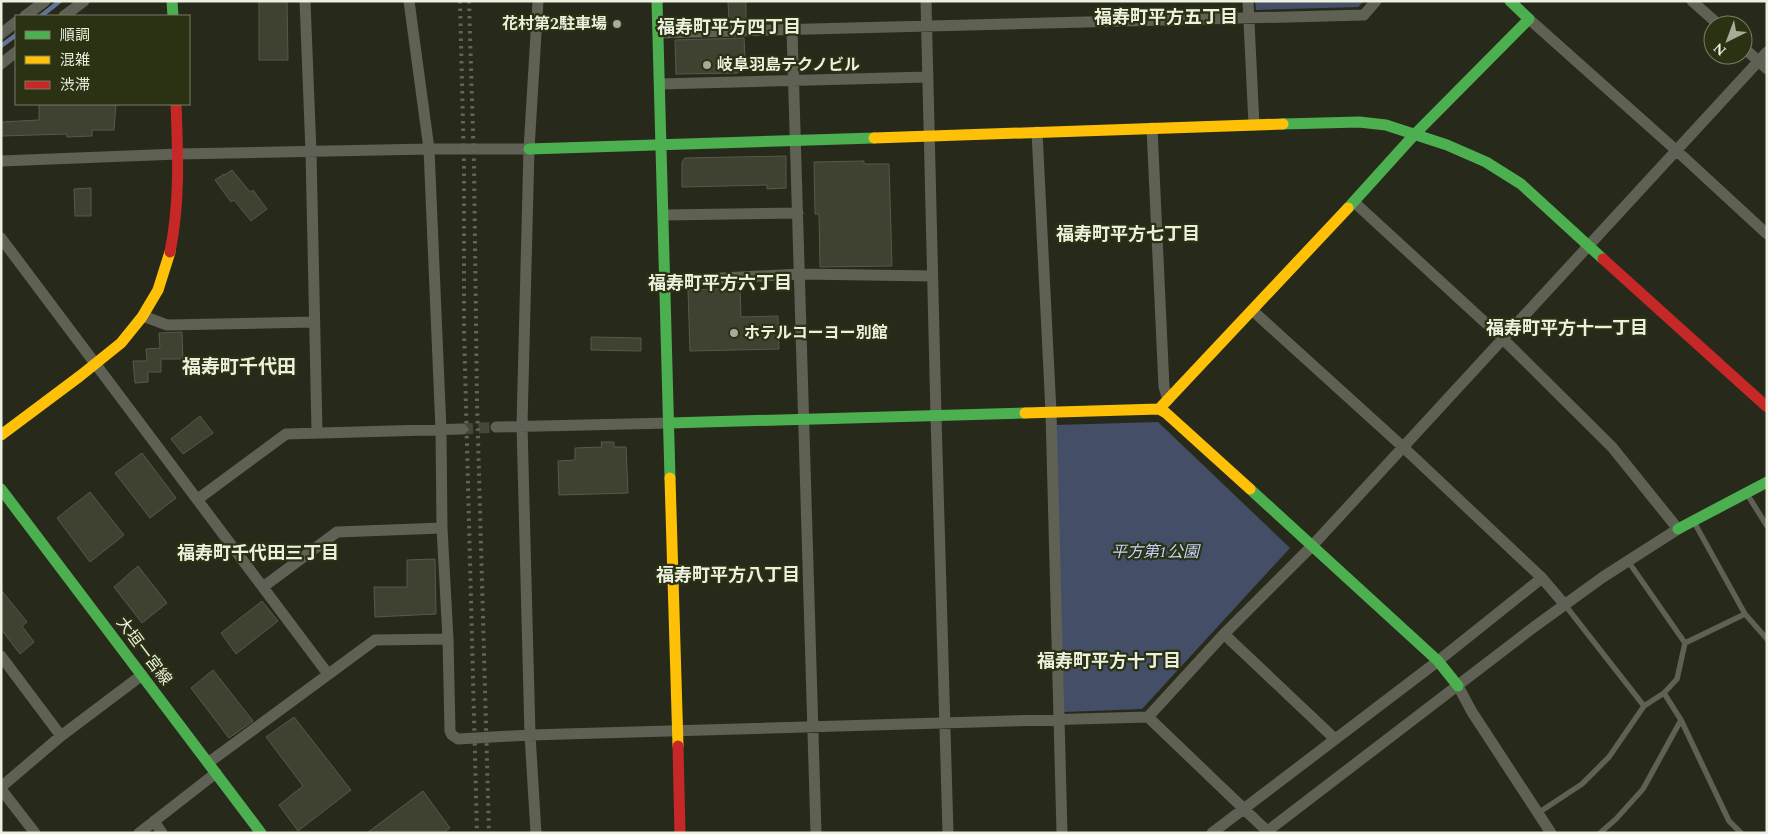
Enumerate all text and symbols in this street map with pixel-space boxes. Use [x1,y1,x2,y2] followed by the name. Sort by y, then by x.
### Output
[1094,4,1238,31] district label: 福寿町平方五丁目
[502,12,607,36] place label: 花村第2駐車場
[657,14,801,41] district label: 福寿町平方四丁目
[15,15,190,105] legend
[1703,15,1753,65] north arrow
[611,18,623,30] marker: 花村第2駐車場
[60,24,90,47] text: 順調
[1708,38,1731,61] text: N
[60,49,90,72] text: 混雑
[717,53,860,77] place label: 岐阜羽島テクノビル
[701,59,713,71] marker: 岐阜羽島テクノビル
[60,74,90,97] text: 渋滞
[1056,221,1200,248] district label: 福寿町平方七丁目
[648,270,792,297] district label: 福寿町平方六丁目
[1486,315,1648,342] district label: 福寿町平方十一丁目
[744,321,888,345] place label: ホテルコーヨー別館
[728,327,740,339] marker: ホテルコーヨー別館
[182,353,296,382] district label: 福寿町千代田
[177,540,339,567] district label: 福寿町千代田三丁目
[1111,540,1201,564] park label: 平方第1公園
[656,562,800,589] district label: 福寿町平方八丁目
[110,612,178,690] street label: 大垣一宮線
[1037,648,1181,675] district label: 福寿町平方十丁目

